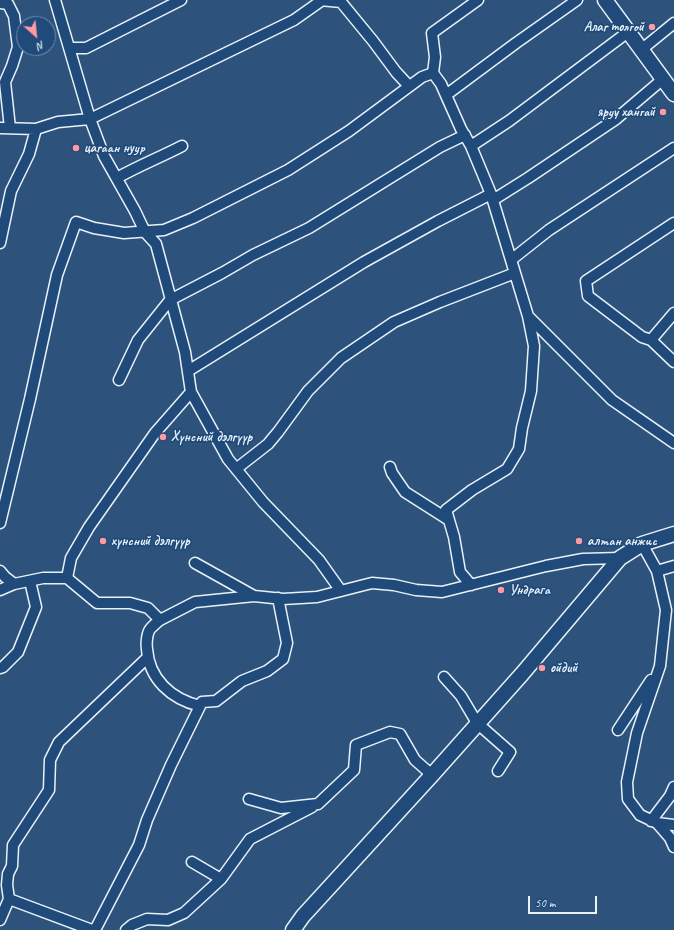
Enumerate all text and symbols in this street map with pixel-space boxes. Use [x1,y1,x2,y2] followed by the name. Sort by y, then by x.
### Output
[16,16,56,56] north arrow
[584,19,644,35] place label: Алаг толгой
[647,22,657,32] marker: Алаг толгой
[35,38,47,54] text: N
[597,104,655,120] place label: яруу хангай
[658,107,668,117] marker: яруу хангай
[84,140,145,156] place label: цагаан нуур
[71,143,81,153] marker: цагаан нуур
[171,429,252,445] place label: Хүнсний дэлгүүр
[158,432,168,442] marker: Хүнсний дэлгүүр
[111,533,189,549] place label: хүнсний дэлгүүр
[587,533,657,549] place label: алтан анжис
[98,536,108,546] marker: хүнсний дэлгүүр
[574,536,584,546] marker: алтан анжис
[509,582,550,598] place label: Ундрага
[496,585,506,595] marker: Ундрага
[550,660,577,676] place label: ойдий
[537,663,547,673] marker: ойдий
[530,888,599,914] scale bar
[535,895,555,911] text: 50 m

